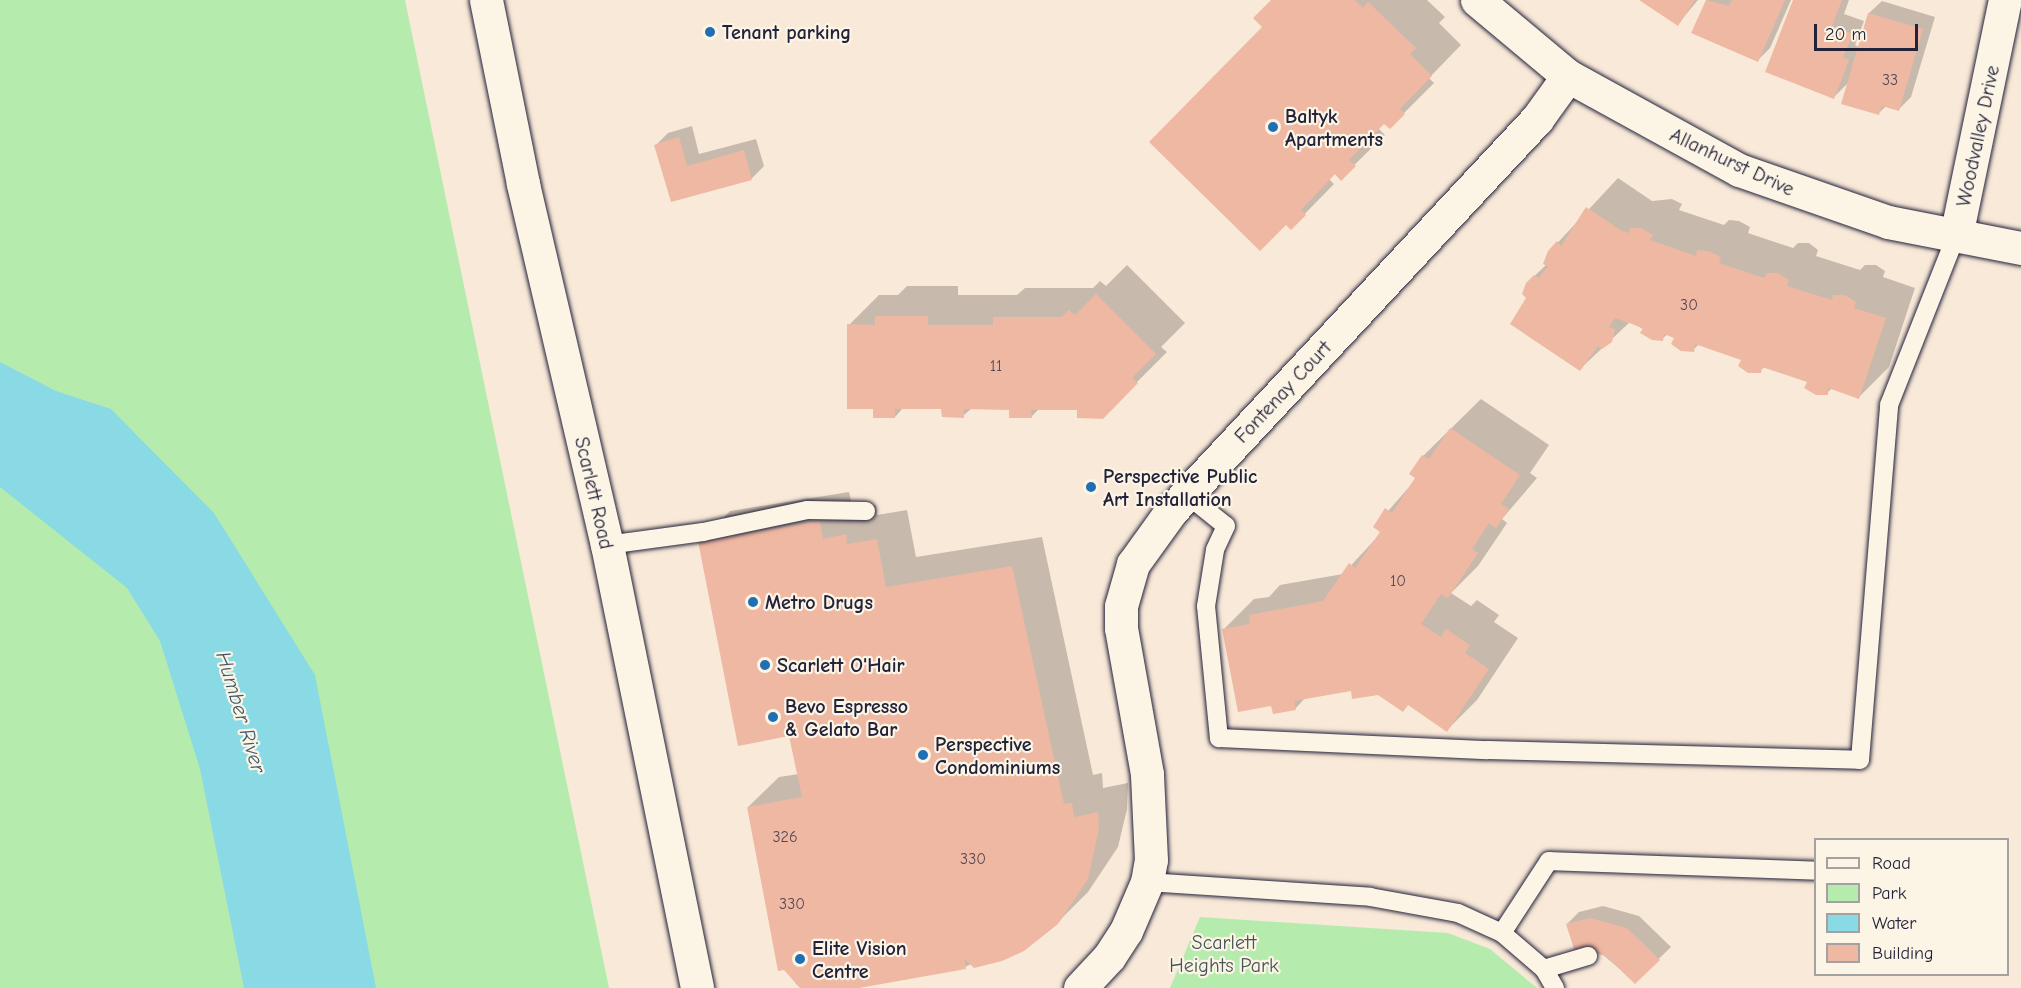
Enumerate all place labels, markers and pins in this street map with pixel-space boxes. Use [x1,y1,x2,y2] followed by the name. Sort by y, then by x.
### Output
[722,20,851,44] place label: Tenant parking
[703,25,717,39] marker: Tenant parking
[1285,104,1383,151] place label: Baltyk Apartments
[1266,120,1280,134] marker: Baltyk Apartments
[1103,464,1257,511] place label: Perspective Public Art Installation
[1084,480,1098,494] marker: Perspective Public Art Installation
[765,590,873,614] place label: Metro Drugs
[746,595,760,609] marker: Metro Drugs
[777,653,905,677] place label: Scarlett O'Hair
[758,658,772,672] marker: Scarlett O'Hair
[785,694,908,741] place label: Bevo Espresso & Gelato Bar
[766,710,780,724] marker: Bevo Espresso & Gelato Bar
[935,732,1060,779] place label: Perspective Condominiums
[916,748,930,762] marker: Perspective Condominiums
[812,936,907,983] place label: Elite Vision Centre
[793,952,807,966] marker: Elite Vision Centre

